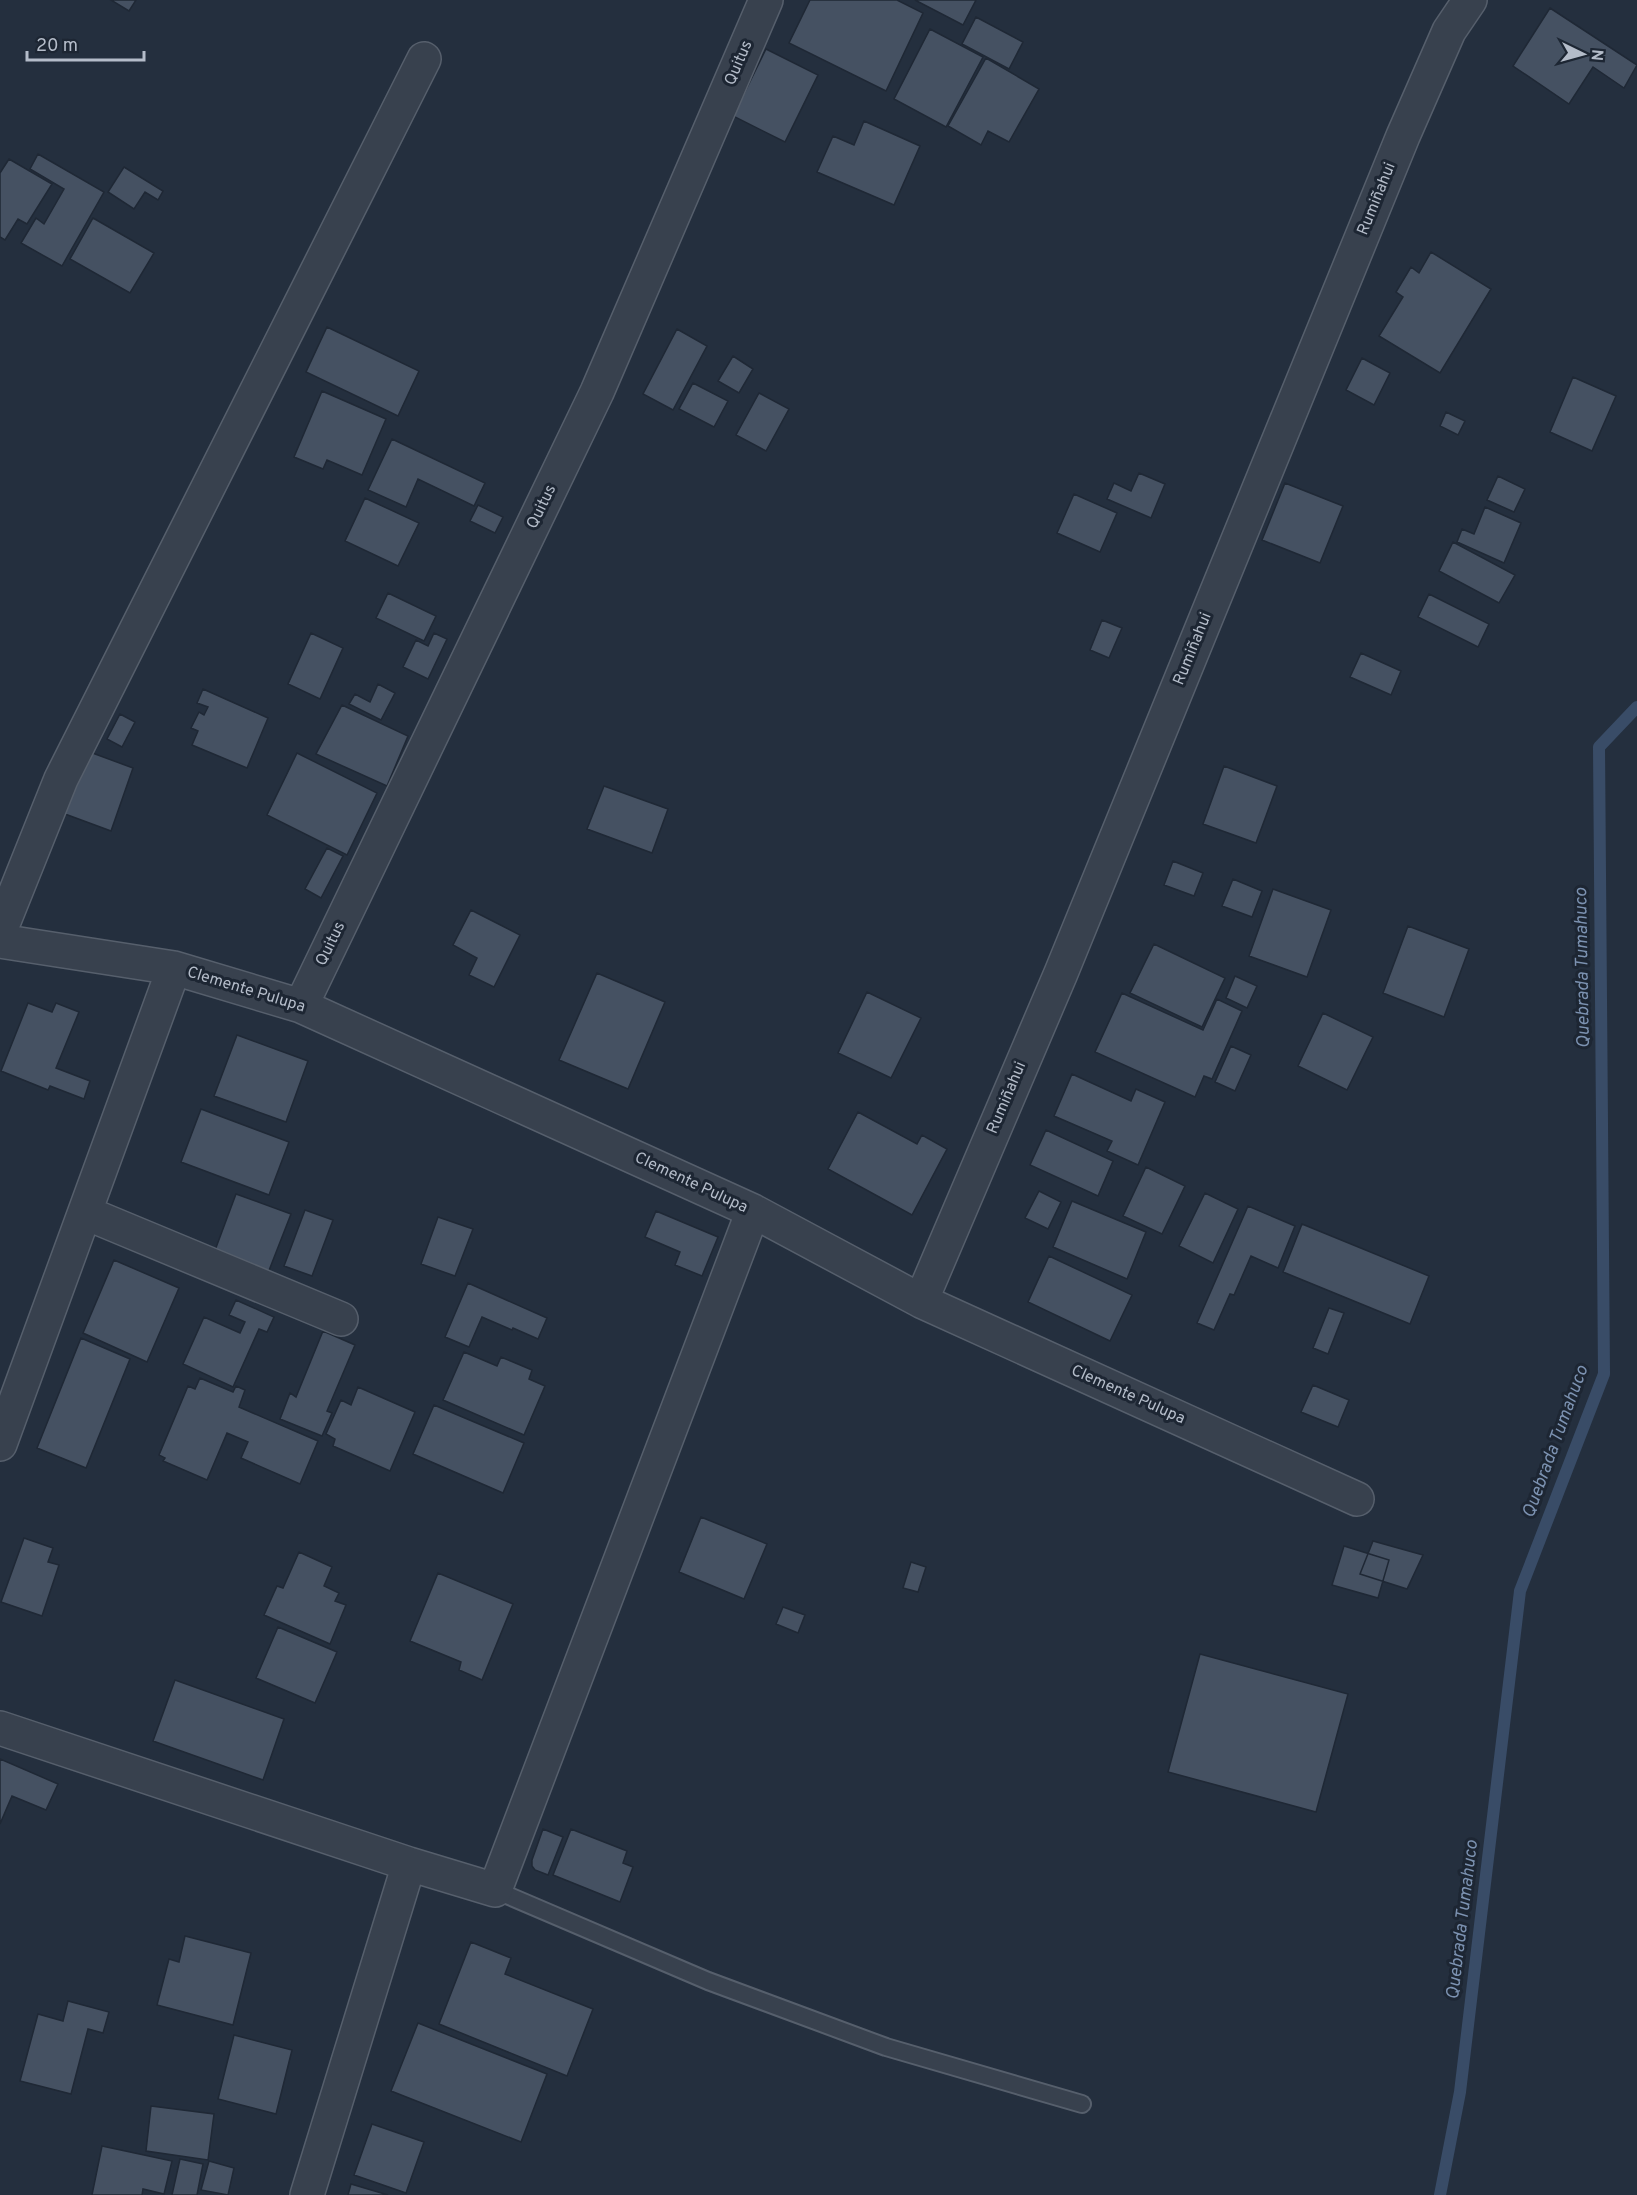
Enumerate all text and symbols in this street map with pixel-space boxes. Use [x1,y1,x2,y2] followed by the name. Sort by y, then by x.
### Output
[27,24,144,62] scale bar
[1553,24,1613,84] north arrow
[36,35,78,58] text: 20 m
[721,37,757,89] street label: Quitus
[1585,49,1606,62] text: N
[1353,160,1401,238] street label: Rumiñahui
[523,482,561,532] street label: Quitus
[1169,610,1217,688] street label: Rumiñahui
[1570,887,1596,1048] water label: Quebrada Tumahuco
[312,919,350,969] street label: Quitus
[184,962,308,1018] street label: Clemente Pulupa
[983,1059,1031,1137] street label: Rumiñahui
[631,1148,751,1218] street label: Clemente Pulupa
[1068,1361,1188,1429] street label: Clemente Pulupa
[1518,1362,1594,1521] water label: Quebrada Tumahuco
[1442,1839,1484,2001] water label: Quebrada Tumahuco

